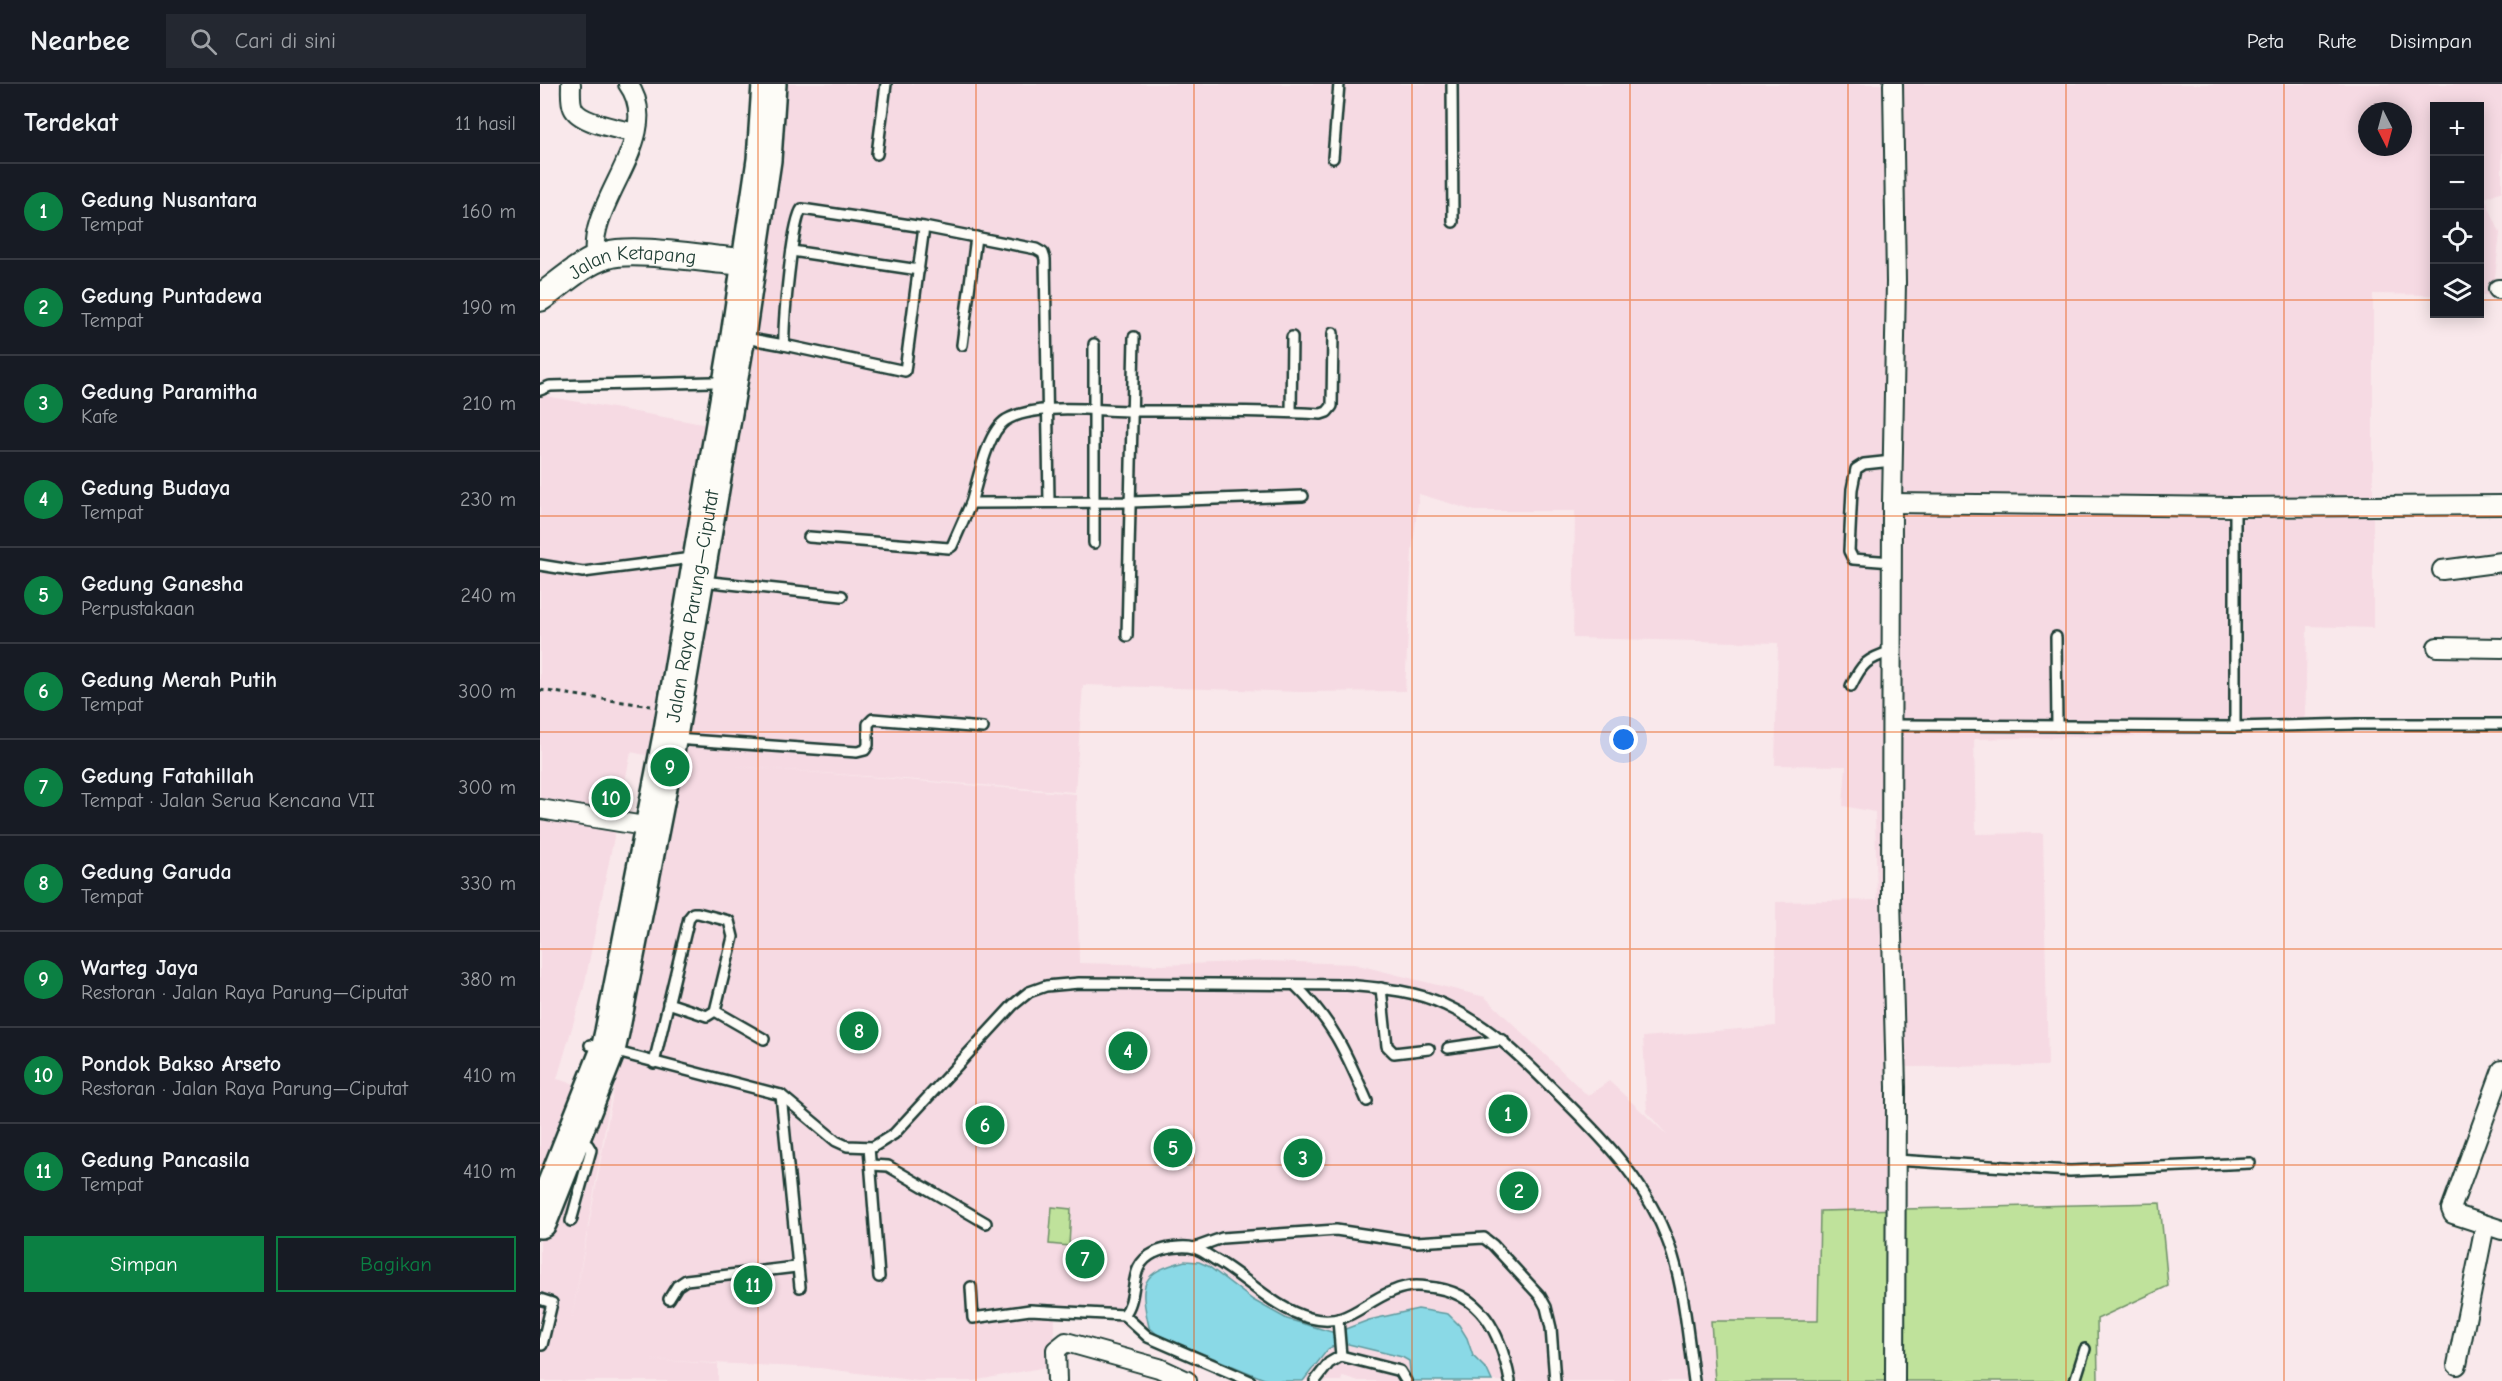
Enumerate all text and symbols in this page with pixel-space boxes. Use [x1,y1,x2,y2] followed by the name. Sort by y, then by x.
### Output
[166,14,586,68] search box
[30,25,130,57] text: Nearbee
[187,25,220,58] icon: search
[235,28,336,54] text: Cari di sini
[2247,29,2284,53] text: Peta
[2317,29,2357,53] text: Rute
[2390,29,2472,53] text: Disimpan
[2358,102,2412,156] north arrow
[2430,102,2484,318] map controls
[2430,102,2484,156] button: +
[24,108,118,138] text: Terdekat
[455,112,516,135] text: 11 hasil
[2430,156,2484,210] button: −
[81,187,258,213] text: Gedung Nusantara
[40,200,47,223] text: 1
[462,200,516,223] text: 160 m
[2430,210,2484,264] button: locate
[81,213,143,236] text: Tempat
[564,241,698,284] street label: Jalan Ketapang
[2430,264,2484,318] button: layers
[81,283,263,309] text: Gedung Puntadewa
[39,296,48,319] text: 2
[462,296,516,319] text: 190 m
[81,309,143,332] text: Tempat
[81,379,258,405] text: Gedung Paramitha
[39,392,48,415] text: 3
[462,392,516,415] text: 210 m
[81,405,118,428] text: Kafe
[81,475,230,501] text: Gedung Budaya
[661,487,723,724] street label: Jalan Raya Parung—Ciputat
[39,488,48,511] text: 4
[460,488,516,511] text: 230 m
[81,501,143,524] text: Tempat
[81,571,244,597] text: Gedung Ganesha
[38,584,49,607] text: 5
[461,584,516,607] text: 240 m
[81,597,195,620] text: Perpustakaan
[81,667,277,693] text: Gedung Merah Putih
[38,680,49,703] text: 6
[458,680,516,703] text: 300 m
[81,693,143,716] text: Tempat
[1609,725,1638,754] your location
[650,744,690,790] pin: 9
[81,763,254,789] text: Gedung Fatahillah
[39,776,48,799] text: 7
[458,776,516,799] text: 300 m
[592,776,630,820] pin: 10
[81,789,375,812] text: Tempat · Jalan Serua Kencana VII
[81,859,232,885] text: Gedung Garuda
[38,872,49,895] text: 8
[460,872,516,895] text: 330 m
[81,885,143,908] text: Tempat
[81,955,198,981] text: Warteg Jaya
[38,968,49,991] text: 9
[460,968,516,991] text: 380 m
[81,981,408,1004] text: Restoran · Jalan Raya Parung—Ciputat
[840,1008,878,1054] pin: 8
[1108,1028,1148,1074] pin: 4
[81,1051,281,1077] text: Pondok Bakso Arseto
[34,1064,53,1087] text: 10
[463,1064,516,1087] text: 410 m
[81,1077,408,1100] text: Restoran · Jalan Raya Parung—Ciputat
[1488,1092,1528,1136] pin: 1
[966,1102,1004,1148] pin: 6
[1154,1126,1192,1170] pin: 5
[1284,1136,1323,1180] pin: 3
[81,1147,250,1173] text: Gedung Pancasila
[36,1160,51,1183] text: 11
[463,1160,516,1183] text: 410 m
[1500,1168,1538,1214] pin: 2
[81,1173,143,1196] text: Tempat
[24,1236,264,1292] button: Simpan
[276,1236,516,1292] button: Bagikan
[1066,1236,1104,1282] pin: 7
[734,1262,772,1308] pin: 11

